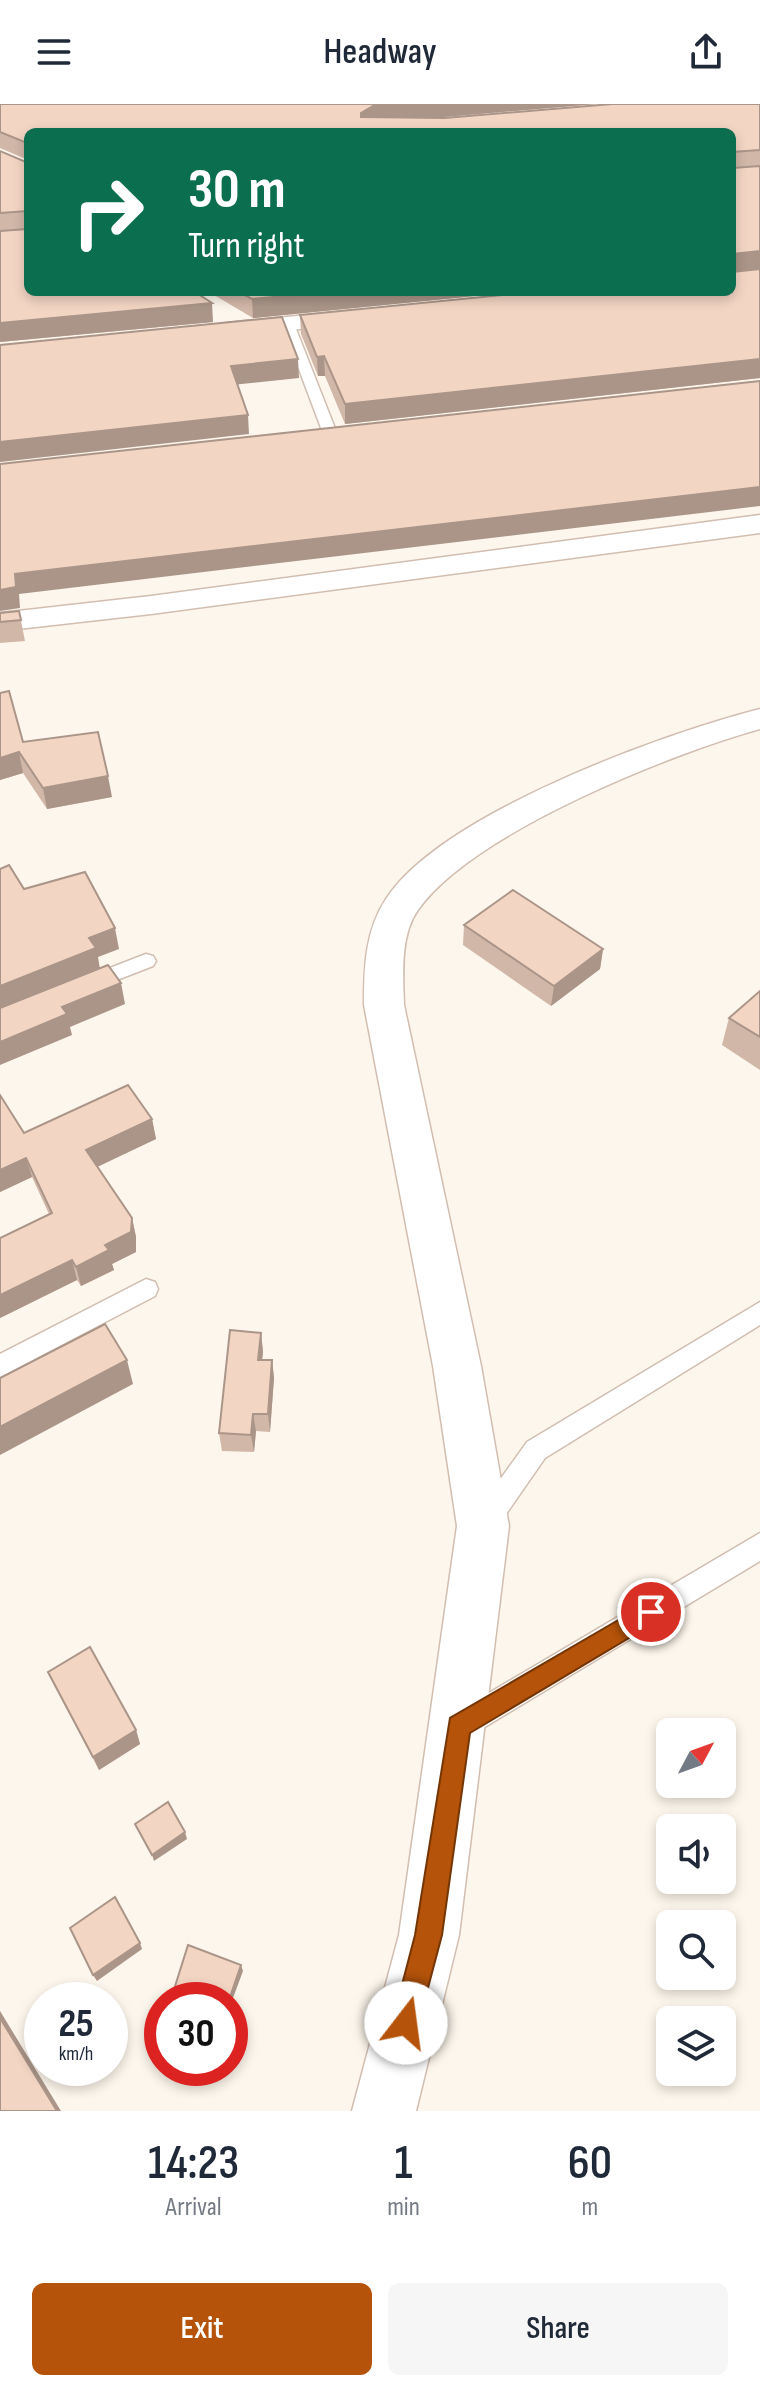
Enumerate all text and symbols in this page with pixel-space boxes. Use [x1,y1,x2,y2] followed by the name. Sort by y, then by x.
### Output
[32,30,76,74] icon: menu
[684,30,728,74] icon: share
[324,31,436,74] text: Headway
[188,157,286,224] text: 30 m
[56,160,160,264] icon: right
[188,225,305,268] text: Turn right
[617,1578,685,1646] pin
[629,1590,673,1634] icon: arrive
[656,1718,736,1798] north arrow
[656,1718,736,2086] map controls
[656,1814,736,1894] button: sound
[656,1910,736,1990] button: search
[364,1981,448,2065] position arrow
[144,1982,248,2086] speed limit sign: 30
[58,2000,94,2048] text: 25
[656,2006,736,2086] button: layers
[59,2042,93,2066] text: km/h
[148,2135,239,2192] text: 14:23
[394,2135,412,2192] text: 1
[568,2135,612,2192] text: 60
[166,2192,222,2223] text: Arrival
[387,2192,420,2223] text: min
[582,2192,598,2223] text: m
[32,2283,372,2375] button: Exit
[388,2283,728,2375] button: Share

